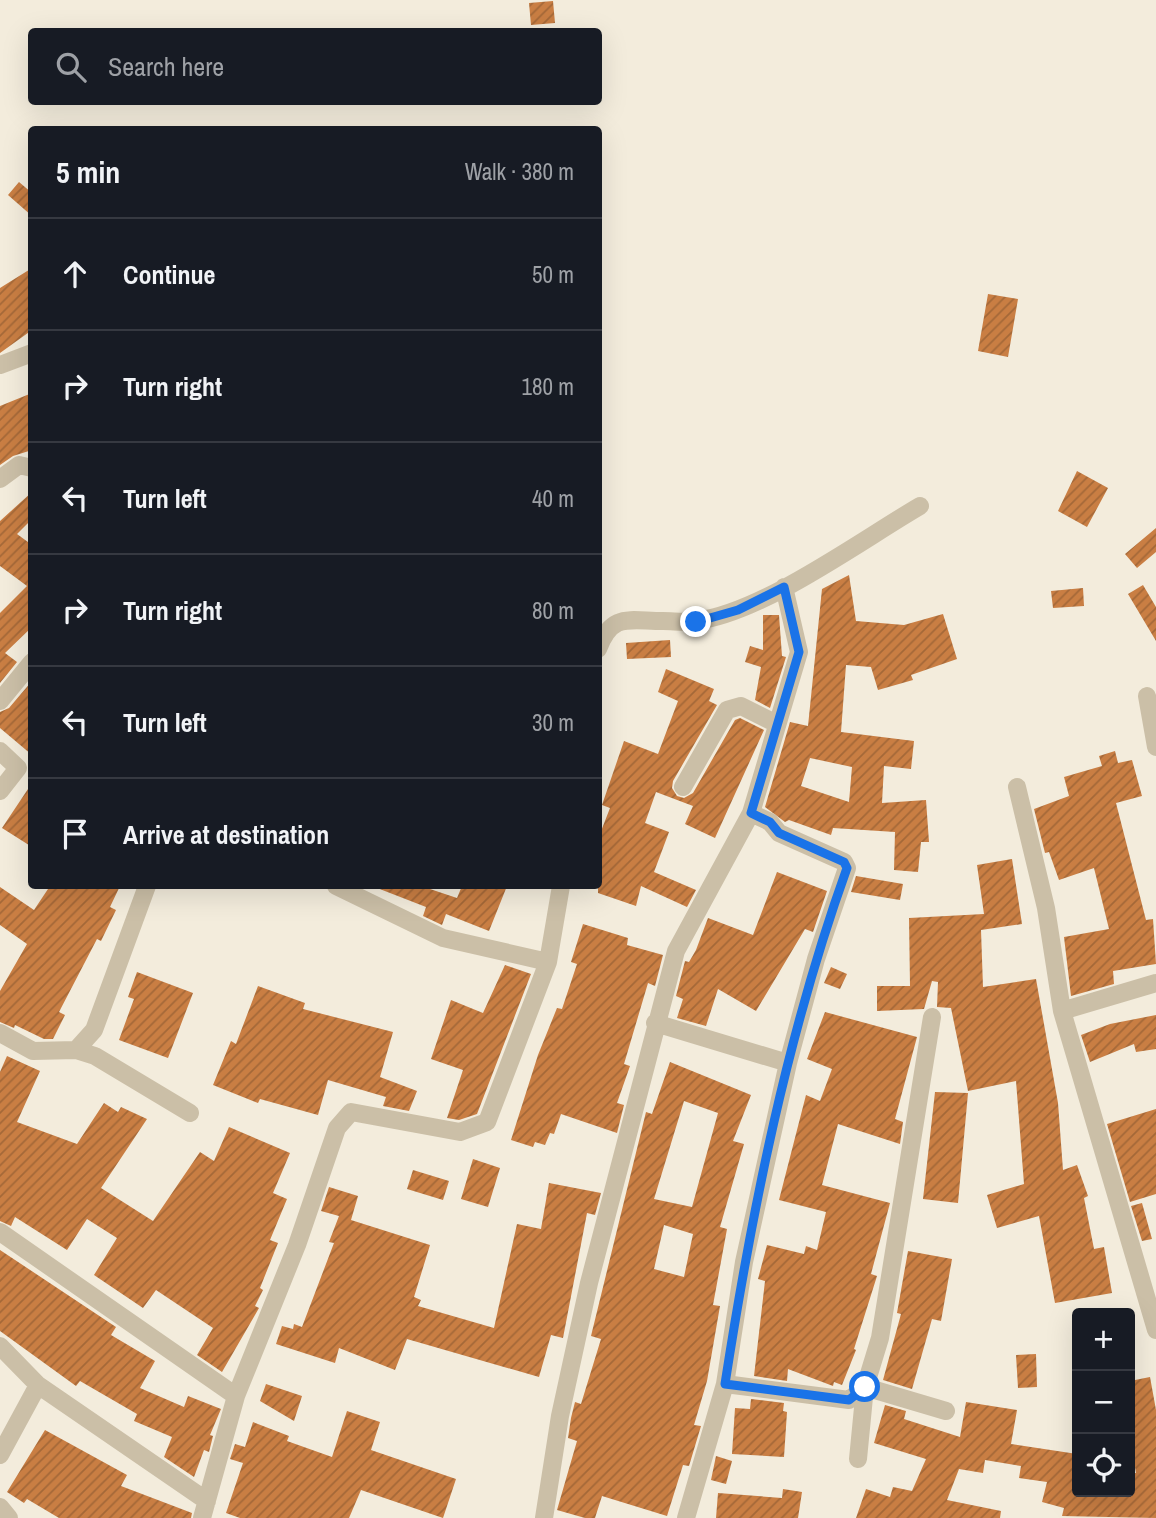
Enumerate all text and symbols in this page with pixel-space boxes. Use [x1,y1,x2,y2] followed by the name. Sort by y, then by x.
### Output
[28,28,602,105] search box
[52,48,90,86] icon: search
[108,49,224,84] text: Search here
[56,152,120,192] text: 5 min
[465,156,574,187] text: Walk · 380 m
[56,255,94,293] icon: ahead
[123,257,215,292] text: Continue
[532,259,574,290] text: 50 m
[56,367,94,405] icon: right
[123,369,222,404] text: Turn right
[522,371,574,402] text: 180 m
[56,479,94,517] icon: left
[123,481,207,516] text: Turn left
[532,483,574,514] text: 40 m
[56,591,94,629] icon: right
[123,593,222,628] text: Turn right
[532,595,574,626] text: 80 m
[680,606,711,637] route end
[56,703,94,741] icon: left
[123,705,207,740] text: Turn left
[532,707,574,738] text: 30 m
[56,815,94,853] icon: arrive
[123,817,329,852] text: Arrive at destination
[1072,1308,1135,1497] map controls
[1072,1308,1135,1371] button: +
[849,1371,880,1402] route start
[1072,1371,1135,1434] button: −
[1072,1434,1135,1497] button: locate

